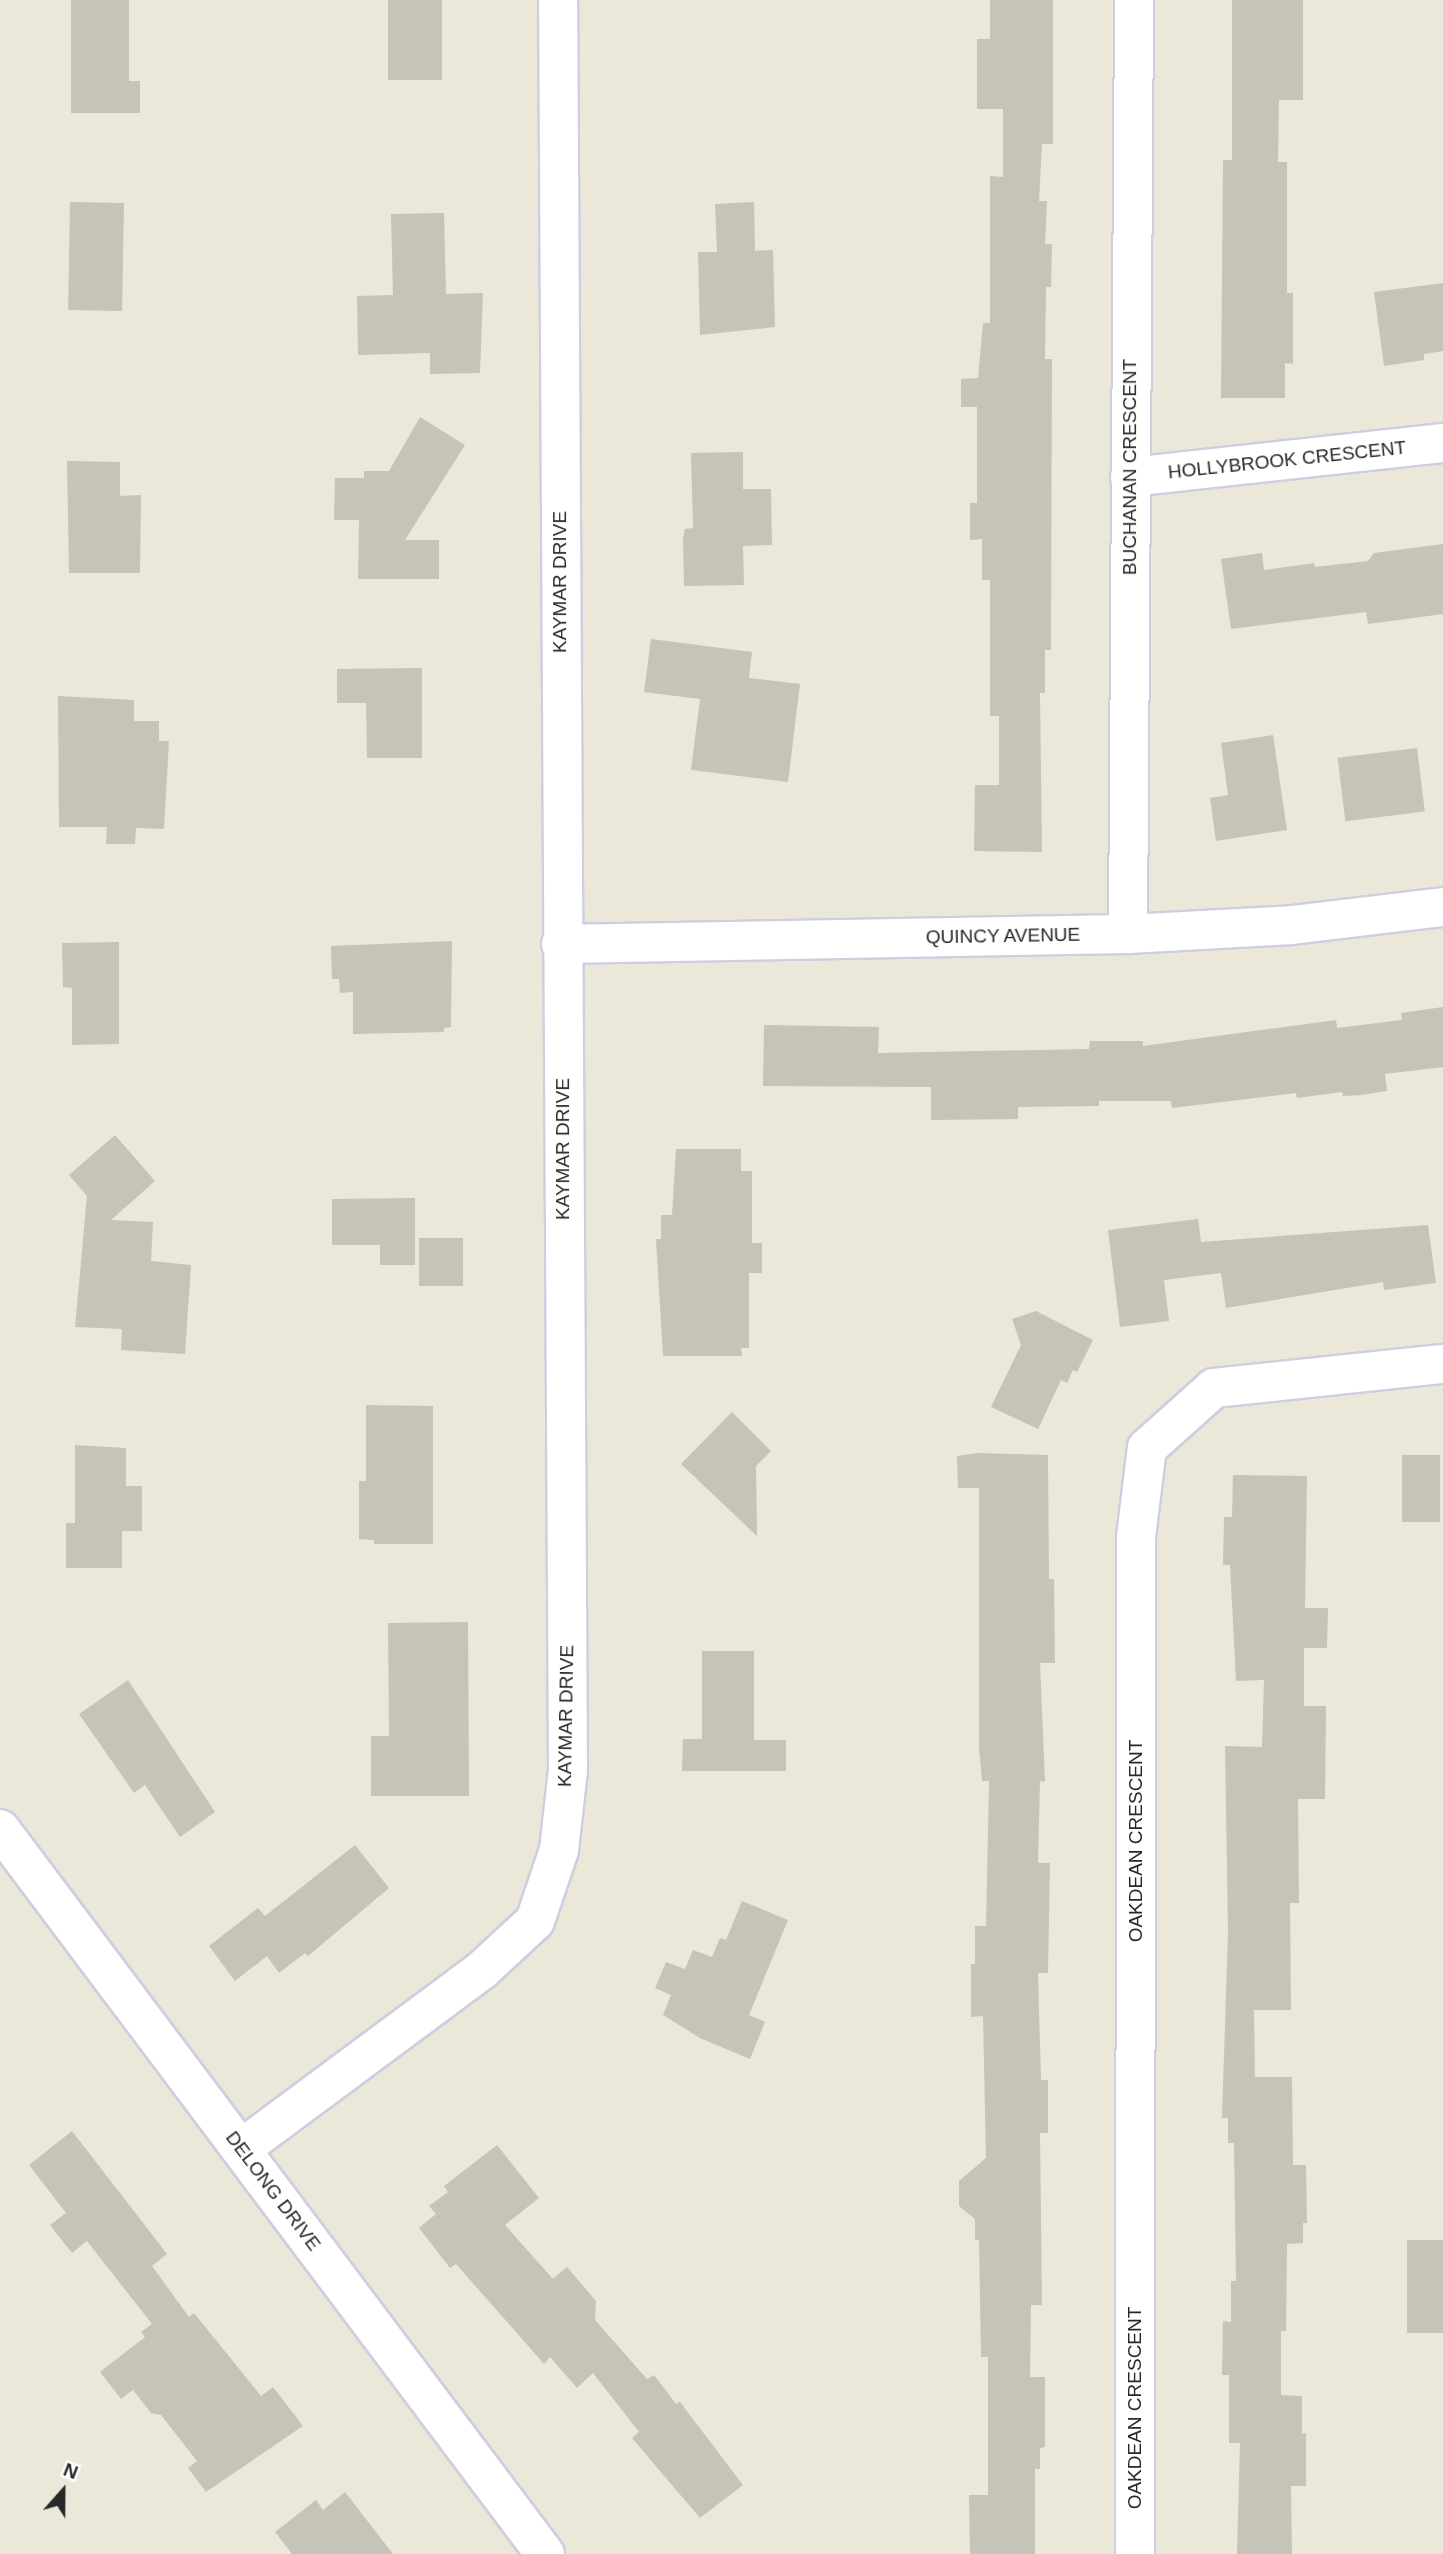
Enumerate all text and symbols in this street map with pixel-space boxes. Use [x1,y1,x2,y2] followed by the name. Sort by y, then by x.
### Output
[1119,359,1141,575] street label: BUCHANAN CRESCENT
[1167,436,1407,484] street label: HOLLYBROOK CRESCENT
[549,511,571,653] street label: KAYMAR DRIVE
[925,923,1081,949] street label: QUINCY AVENUE
[552,1078,574,1220] street label: KAYMAR DRIVE
[553,1645,579,1787] street label: KAYMAR DRIVE
[1125,1740,1147,1942] street label: OAKDEAN CRESCENT
[221,2127,325,2255] street label: DELONG DRIVE
[1124,2307,1146,2509] street label: OAKDEAN CRESCENT
[28,2456,98,2526] north arrow
[61,2459,81,2483] text: N

